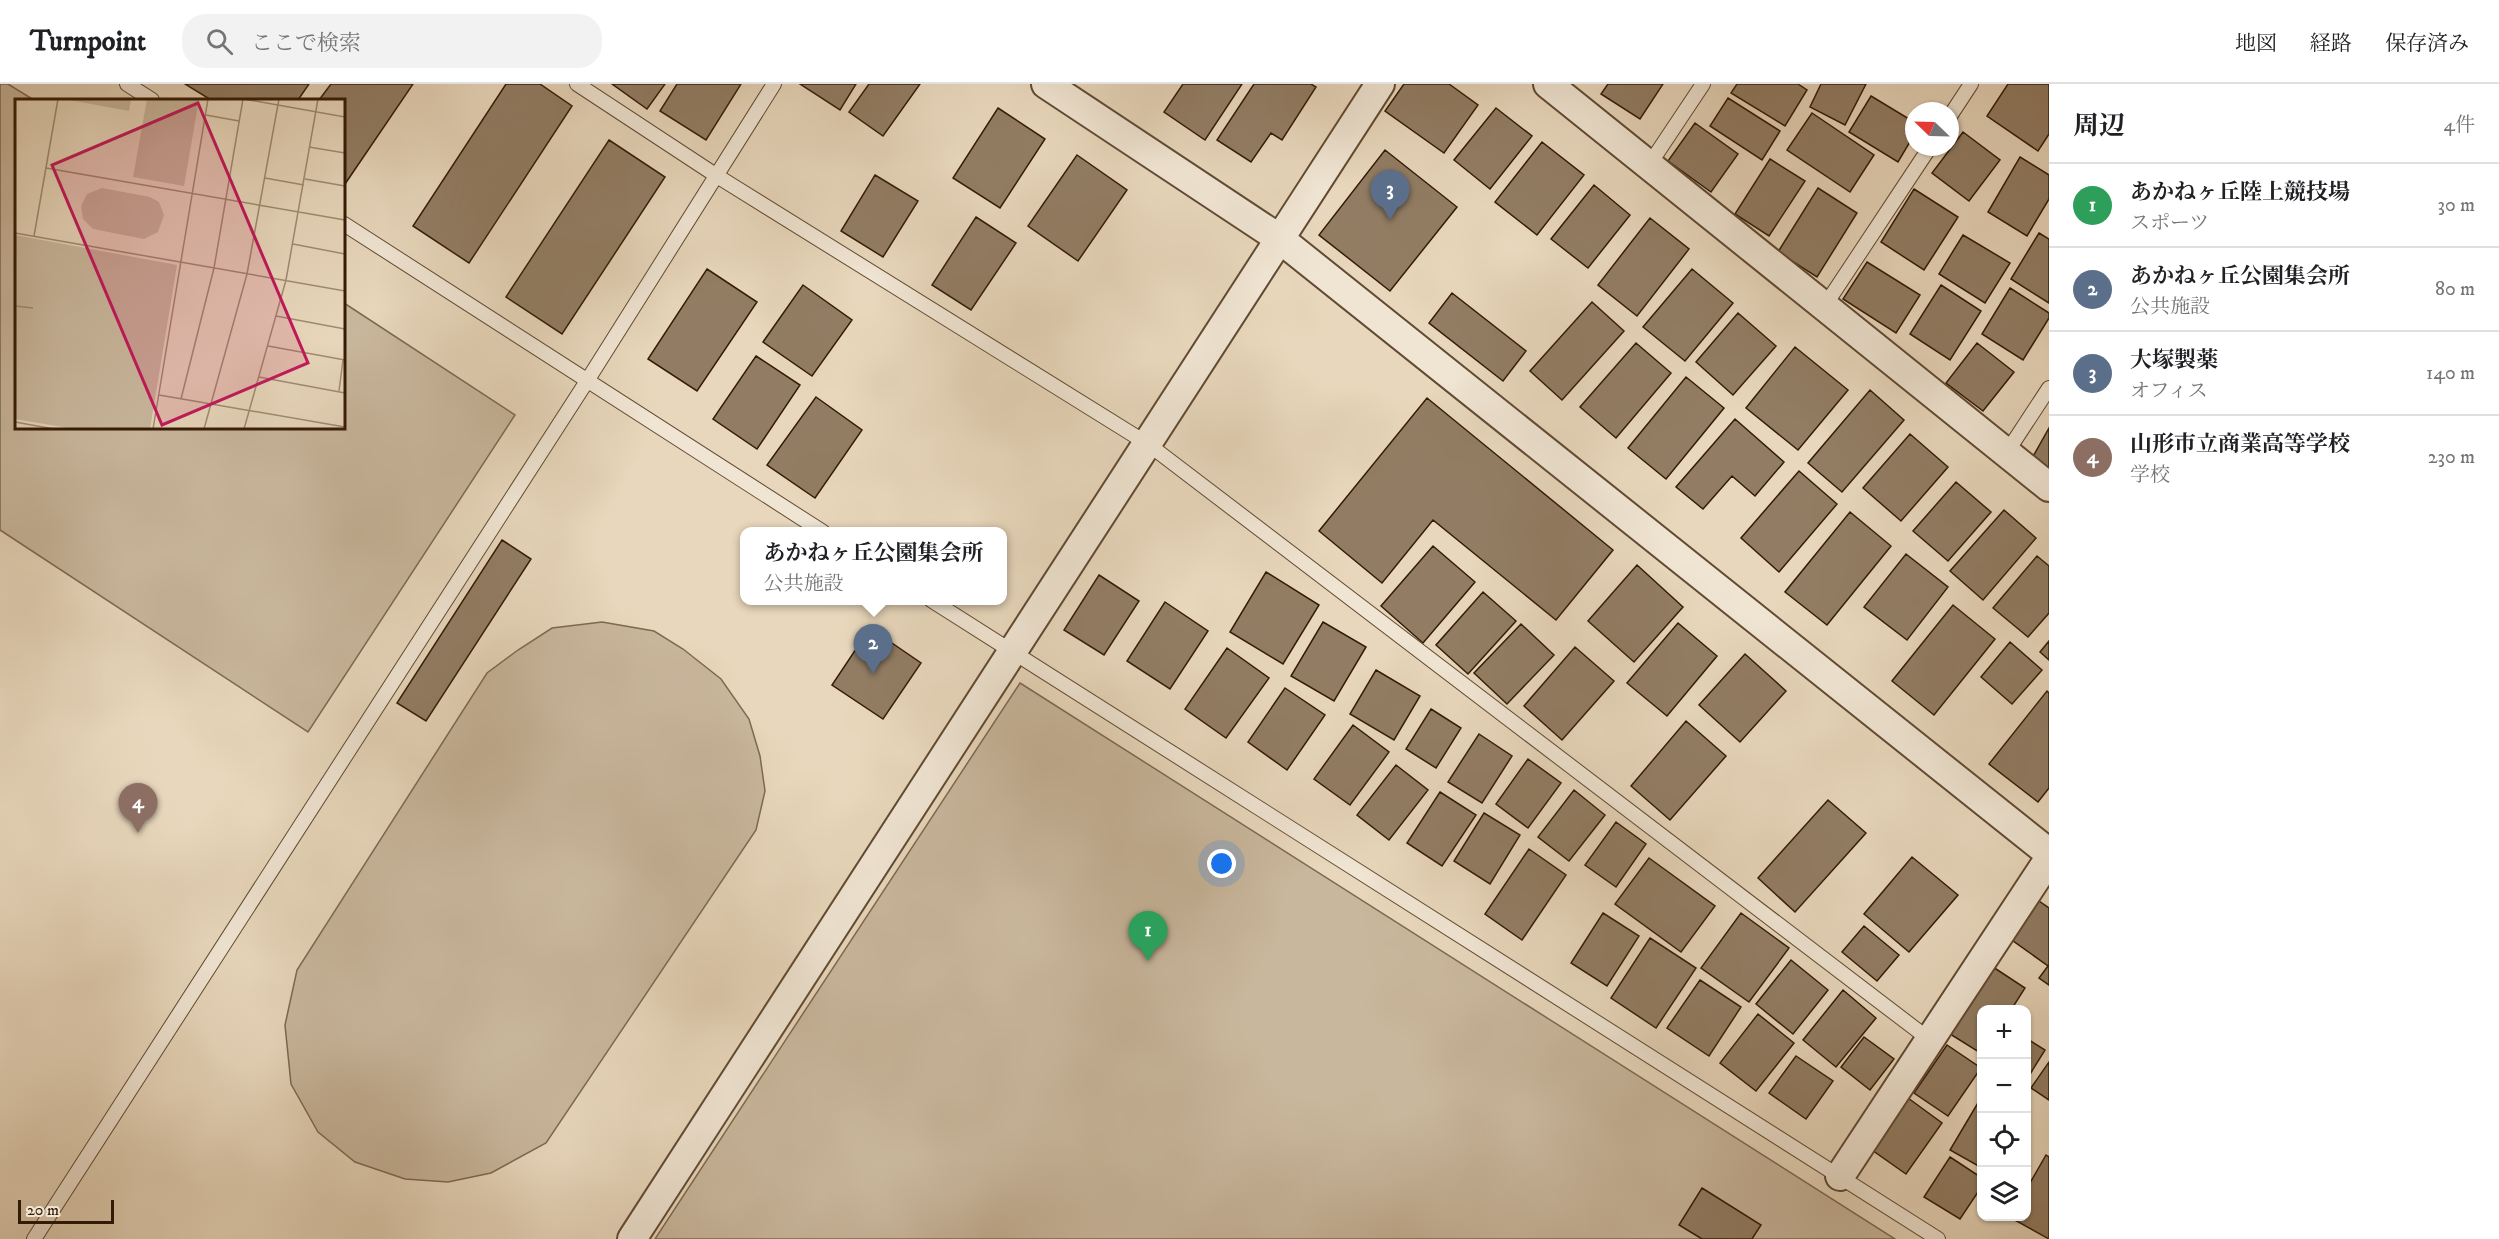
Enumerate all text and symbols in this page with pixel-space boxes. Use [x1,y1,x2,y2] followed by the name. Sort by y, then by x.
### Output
[182,14,602,68] search box
[30,24,146,59] text: Turnpoint
[203,25,236,58] icon: search
[251,30,361,57] text: ここで検索
[2235,31,2277,57] text: 地図
[2310,31,2352,57] text: 経路
[2385,31,2469,57] text: 保存済み
[15,99,345,429] inset map
[1905,102,1959,156] north arrow
[2073,110,2125,143] text: 周辺
[2443,113,2475,138] text: 4件
[1370,170,1410,220] pin: 3
[2130,179,2350,206] text: あかねヶ丘陸上競技場
[2089,193,2096,218] text: 1
[2437,193,2475,218] text: 30 m
[2130,211,2209,236] text: スポーツ
[2130,263,2350,290] text: あかねヶ丘公園集会所
[2088,277,2097,302] text: 2
[2435,277,2475,302] text: 80 m
[2130,295,2210,320] text: 公共施設
[2130,347,2218,374] text: 大塚製薬
[2089,361,2096,386] text: 3
[2426,361,2475,386] text: 140 m
[2130,379,2208,404] text: オフィス
[2130,431,2350,458] text: 山形市立商業高等学校
[2087,445,2098,470] text: 4
[2428,445,2475,470] text: 230 m
[2130,463,2170,488] text: 学校
[740,527,1007,605] popup
[763,540,984,567] text: あかねヶ丘公園集会所
[763,572,843,597] text: 公共施設
[854,624,892,674] pin: 2
[118,784,158,833] pin: 4
[1207,849,1236,878] your location
[1128,912,1168,961] pin: 1
[1977,1005,2031,1221] map controls
[1977,1005,2031,1059] button: +
[1977,1059,2031,1113] button: −
[1977,1113,2031,1167] button: locate
[1977,1167,2031,1221] button: layers
[18,1197,114,1224] scale bar
[27,1200,59,1220] text: 20 m

